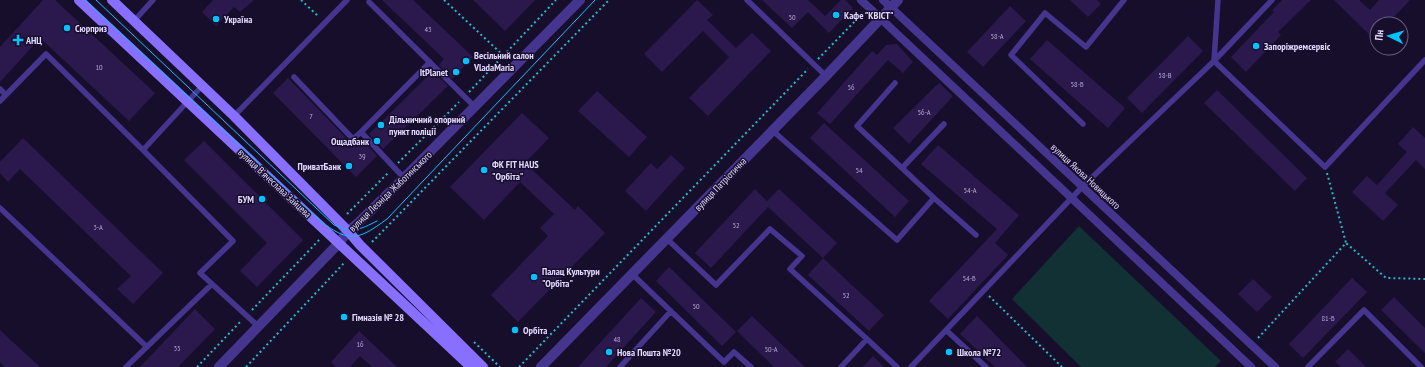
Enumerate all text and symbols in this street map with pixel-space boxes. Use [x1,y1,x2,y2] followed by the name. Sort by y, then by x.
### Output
[844,9,894,22] place label: Кафе "КВІСТ"
[831,10,841,20] marker: Кафе "КВІСТ"
[788,12,796,22] house number: 50
[223,13,252,26] place label: Україна
[211,14,221,24] marker: Україна
[1369,16,1409,56] north arrow
[75,22,108,35] place label: Сюрприз
[62,23,72,33] marker: Сюрприз
[424,24,432,34] house number: 43
[1372,29,1386,41] text: Пн
[990,31,1004,41] house number: 58-А
[25,34,42,47] place label: АНЦ
[13,35,23,45] marker: АНЦ
[1264,40,1331,53] place label: Запоріжремсервіс
[1251,41,1261,51] marker: Запоріжремсервіс
[473,49,534,74] place label: Весільний салон VladaMaria
[461,56,471,66] marker: Весільний салон VladaMaria
[95,62,103,72] house number: 10
[420,66,448,79] place label: ItPlanet
[451,67,461,77] marker: ItPlanet
[1158,70,1172,80] house number: 58-В
[1070,79,1084,89] house number: 58-Б
[847,82,855,92] house number: 56
[917,107,931,117] house number: 56-А
[309,111,313,121] house number: 7
[389,113,466,138] place label: Дільничний опорний пункт поліції
[376,120,386,130] marker: Дільничний опорний пункт поліції
[331,135,370,148] place label: Ощадбанк
[372,136,382,146] marker: Ощадбанк
[1048,141,1123,212] street label: вулиця Якова Новицького
[235,146,314,221] street label: вулиця Вʼячеслава Зайцева
[346,148,435,234] street label: вулиця Леоніда Жаботинського
[358,151,366,161] house number: 39
[692,155,749,214] street label: вулиця Патріотична
[492,158,539,183] place label: ФК FIT HAUS "Орбіта"
[298,160,342,173] place label: ПриватБанк
[344,161,354,171] marker: ПриватБанк
[479,165,489,175] marker: ФК FIT HAUS "Орбіта"
[855,165,863,175] house number: 54
[963,185,977,195] house number: 54-А
[238,193,254,206] place label: БУМ
[257,194,267,204] marker: БУМ
[732,220,740,230] house number: 52
[93,222,103,232] house number: 3-А
[542,265,600,290] place label: Палац Культури "Орбіта"
[529,272,539,282] marker: Палац Культури "Орбіта"
[962,273,976,283] house number: 54-Б
[842,290,850,300] house number: 52
[692,301,700,311] house number: 50
[352,311,404,324] place label: Гімназія № 28
[339,312,349,322] marker: Гімназія № 28
[1321,313,1335,323] house number: 81-Б
[523,324,547,337] place label: Орбіта
[510,325,520,335] marker: Орбіта
[613,334,621,344] house number: 48
[356,339,364,349] house number: 16
[173,343,181,353] house number: 35
[764,344,778,354] house number: 50-А
[617,346,681,359] place label: Нова Пошта №20
[957,346,1001,359] place label: Школа №72
[604,347,614,357] marker: Нова Пошта №20
[944,347,954,357] marker: Школа №72

